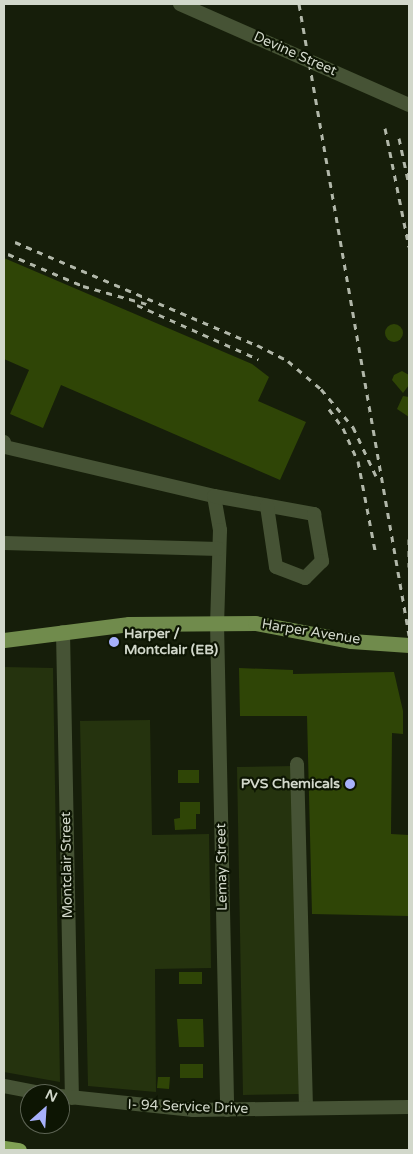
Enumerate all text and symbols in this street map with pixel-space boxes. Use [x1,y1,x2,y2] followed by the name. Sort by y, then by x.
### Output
[251,28,339,80] street label: Devine Street
[260,616,362,648] street label: Harper Avenue
[124,626,218,658] place label: Harper / Montclair (EB)
[108,636,120,648] marker: Harper / Montclair (EB)
[241,776,340,792] place label: PVS Chemicals
[344,778,356,790] marker: PVS Chemicals
[58,811,76,919] street label: Montclair Street
[213,823,231,911] street label: Lemay Street
[20,1084,70,1134] north arrow
[43,1086,60,1106] text: N
[127,1096,249,1118] street label: I- 94 Service Drive

